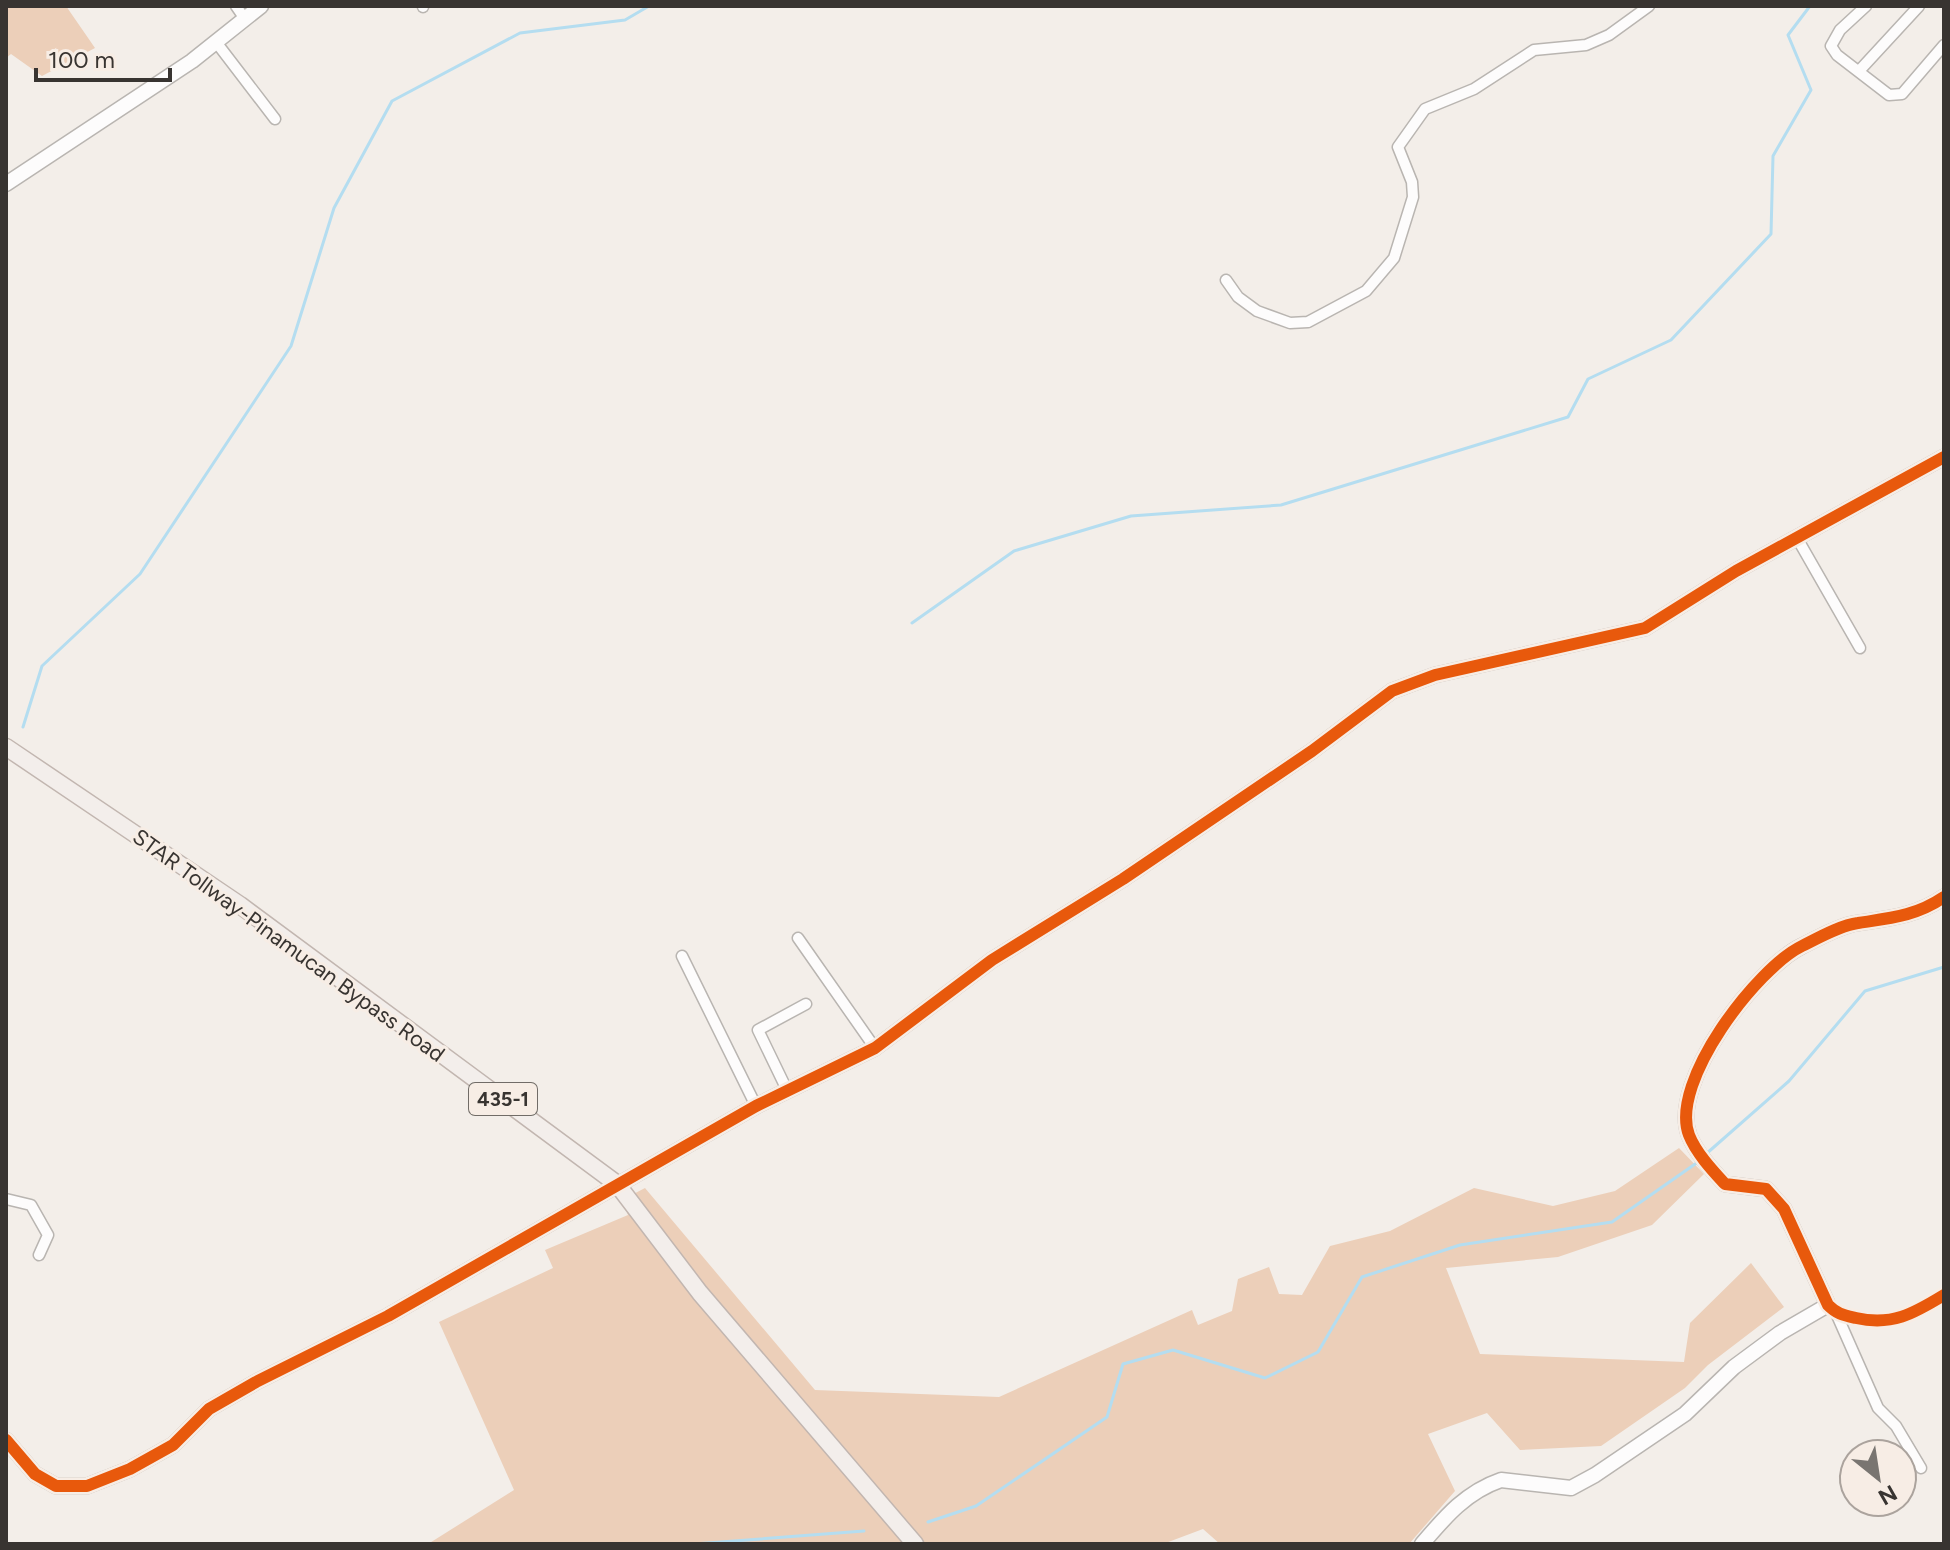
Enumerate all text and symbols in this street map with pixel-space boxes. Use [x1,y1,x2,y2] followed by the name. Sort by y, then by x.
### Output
[36,32,170,82] scale bar
[48,45,115,74] text: 100 m
[127,823,450,1068] street label: STAR Tollway-Pinamucan Bypass Road
[469,1083,537,1115] road number: 435-1
[1838,1438,1918,1518] north arrow
[1874,1479,1902,1511] text: N

